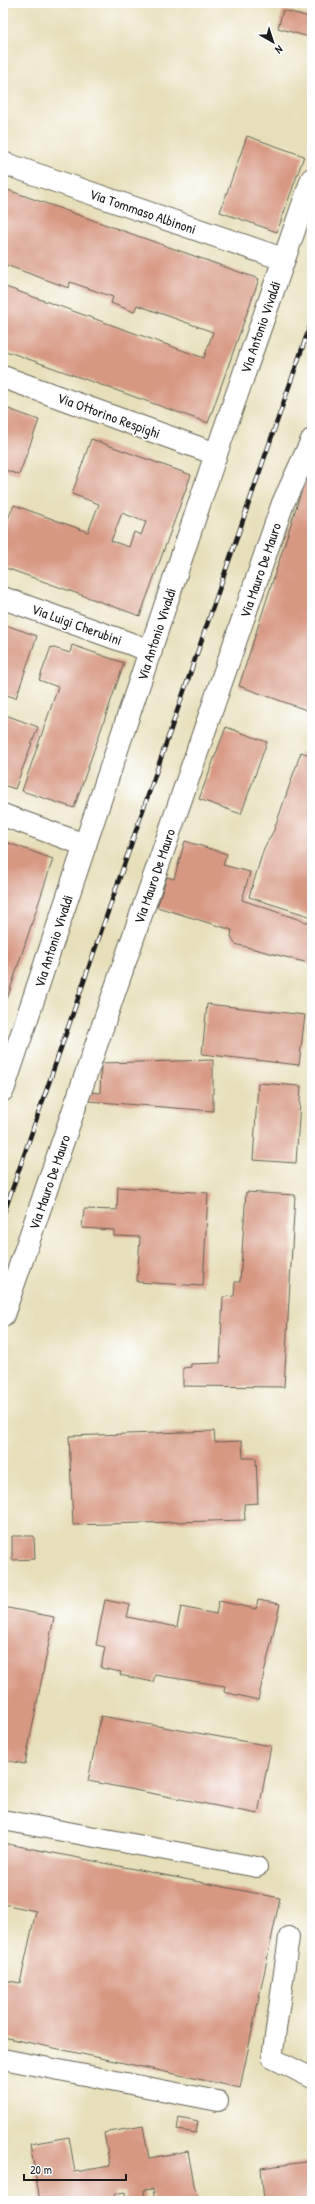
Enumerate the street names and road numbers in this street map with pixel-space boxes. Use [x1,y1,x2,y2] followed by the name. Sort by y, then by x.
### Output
[87,184,199,238] street label: Via Tommaso Albinoni
[235,278,285,376] street label: Via Antonio Vivaldi
[55,388,163,443] street label: Via Ottorino Respighi
[235,520,285,620] street label: Via Mauro De Mauro
[132,585,180,683] street label: Via Antonio Vivaldi
[29,599,125,650] street label: Via Luigi Cherubini
[129,826,179,926] street label: Via Mauro De Mauro
[29,892,77,990] street label: Via Antonio Vivaldi
[24,1132,74,1232] street label: Via Mauro De Mauro

